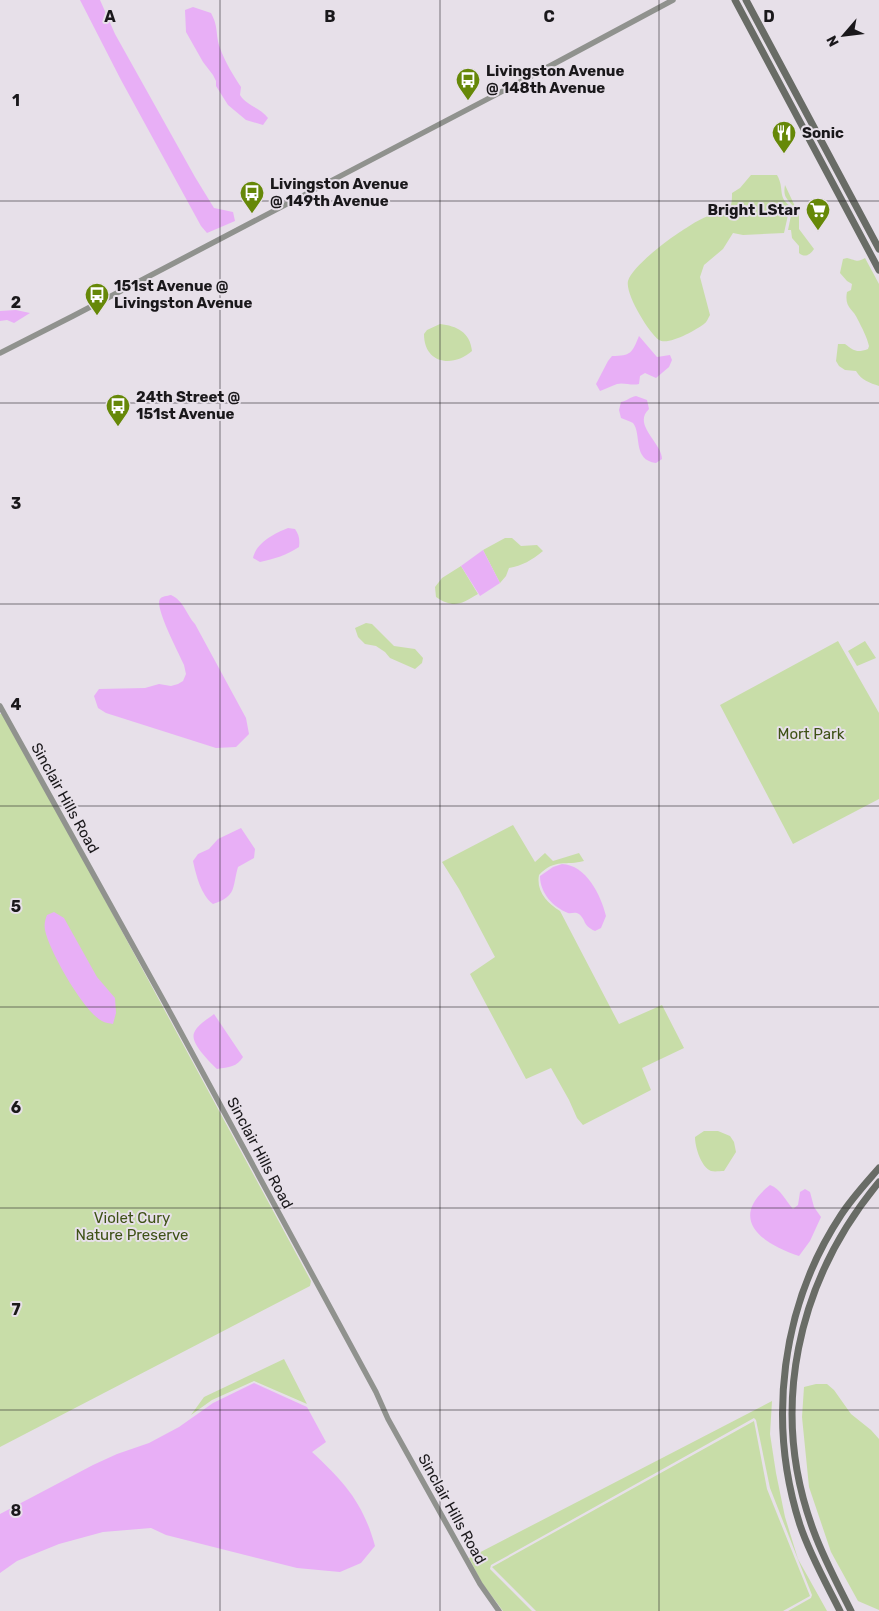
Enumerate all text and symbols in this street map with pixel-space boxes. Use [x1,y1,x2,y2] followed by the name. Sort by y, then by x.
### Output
[104,7,116,26] text: A
[324,7,336,26] text: B
[543,7,555,26] text: C
[763,7,775,26] text: D
[819,10,869,60] north arrow
[823,32,843,49] text: N
[486,62,624,97] place label: Livingston Avenue @ 148th Avenue
[455,67,481,101] bus stop icon: Livingston Avenue @ 148th Avenue
[12,91,20,110] text: 1
[771,120,797,154] restaurant icon: Sonic
[802,124,844,142] place label: Sonic
[270,175,408,210] place label: Livingston Avenue @ 149th Avenue
[239,180,265,214] bus stop icon: Livingston Avenue @ 149th Avenue
[805,197,831,231] supermarket icon: Bright LStar
[707,201,800,219] place label: Bright LStar
[114,277,252,312] place label: 151st Avenue @ Livingston Avenue
[84,282,110,316] bus stop icon: 151st Avenue @ Livingston Avenue
[11,293,21,312] text: 2
[136,388,241,423] place label: 24th Street @ 151st Avenue
[105,393,131,427] bus stop icon: 24th Street @ 151st Avenue
[11,494,21,513] text: 3
[11,695,22,714] text: 4
[778,725,845,743] park label: Mort Park
[27,740,103,856] street label: Sinclair Hills Road
[11,897,21,916] text: 5
[223,1094,297,1212] street label: Sinclair Hills Road
[11,1098,21,1117] text: 6
[76,1209,188,1244] park label: Violet Cury Nature Preserve
[11,1300,21,1319] text: 7
[414,1451,490,1567] street label: Sinclair Hills Road
[11,1501,22,1520] text: 8

